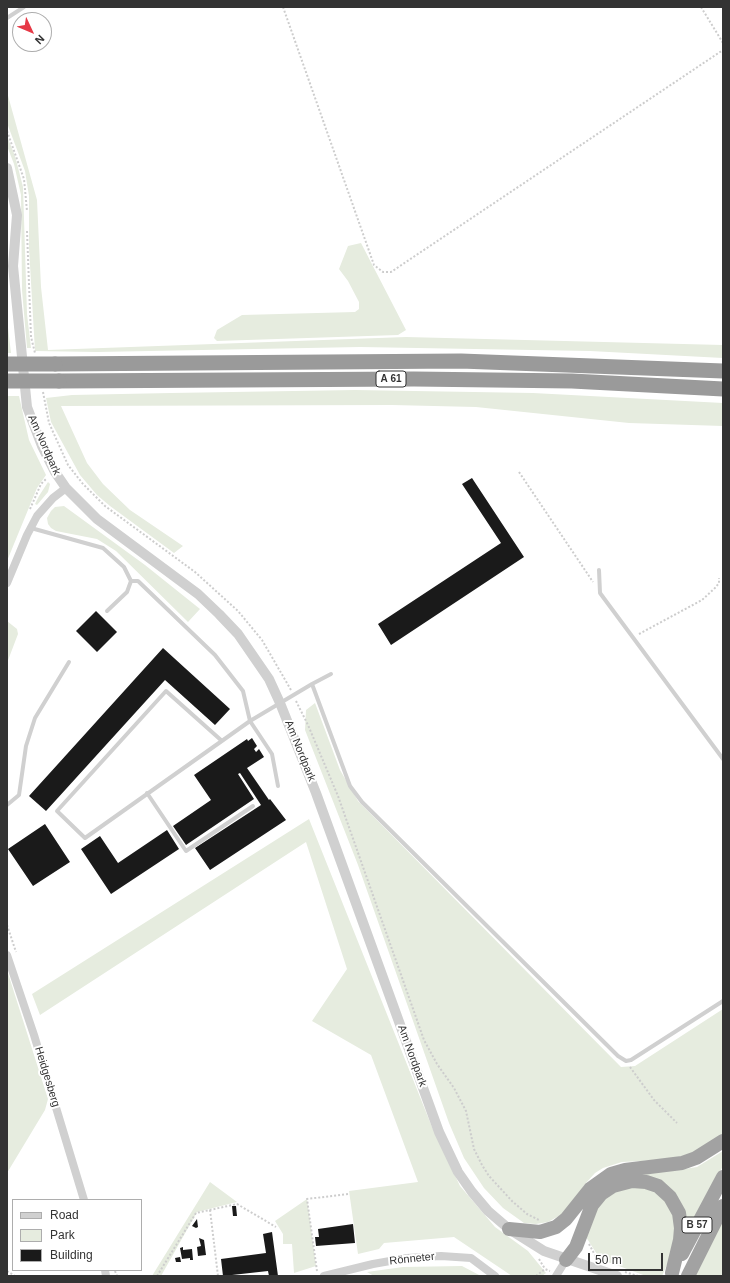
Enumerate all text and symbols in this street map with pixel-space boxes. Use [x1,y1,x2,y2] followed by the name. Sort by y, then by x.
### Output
[12,12,52,52] north arrow
[33,33,47,47] text: N
[376,371,406,387] road number: A 61
[25,413,63,477] street label: Am Nordpark
[282,718,318,784] street label: Am Nordpark
[395,1023,429,1089] street label: Am Nordpark
[32,1045,62,1109] street label: Heidgesberg
[12,1199,142,1271] legend
[50,1208,79,1222] text: Road
[682,1217,712,1233] road number: B 57
[50,1228,75,1242] text: Park
[590,1245,665,1271] scale bar
[50,1248,93,1262] text: Building
[389,1250,435,1268] street label: Rönneter
[595,1253,622,1267] text: 50 m

